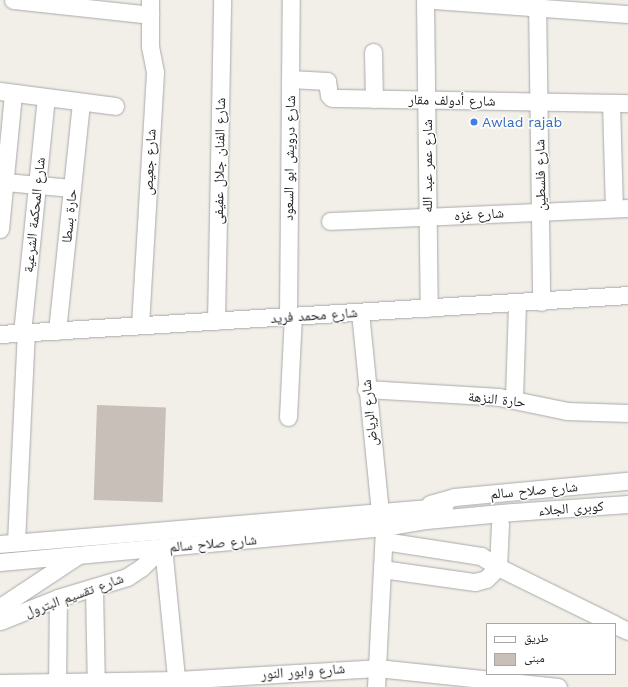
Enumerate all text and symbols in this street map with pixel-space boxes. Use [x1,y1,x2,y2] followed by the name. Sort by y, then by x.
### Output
[408,91,496,109] street label: شارع أدولف مقار
[280,95,298,221] street label: شارع درويش ابو السعود
[209,97,229,225] street label: شارع الفنان جلال عفيفى
[482,114,562,130] place label: Awlad rajab
[469,117,479,127] marker: Awlad rajab
[419,119,435,213] street label: شارع عمر عبد الله
[139,128,159,196] street label: شارع جعيص
[531,139,549,211] street label: شارع فلسطين
[20,157,48,273] street label: شارع المحكمة الشرعية
[58,188,80,244] street label: حارة بسطا
[454,204,504,224] street label: شارع غزه
[270,304,358,326] street label: شارع محمد فريد
[357,379,381,447] street label: شارع الرياض
[467,388,527,410] street label: حارة النزهة
[490,478,578,502] street label: شارع صلاح سالم
[538,497,604,519] street label: كوبرى الجلاء
[169,531,257,555] street label: شارع صلاح سالم
[22,569,126,621] street label: شارع تقسيم البترول
[486,623,616,675] legend
[524,631,549,645] text: طريق
[524,651,545,665] text: مبنى
[260,660,346,682] street label: شارع وابور النور

